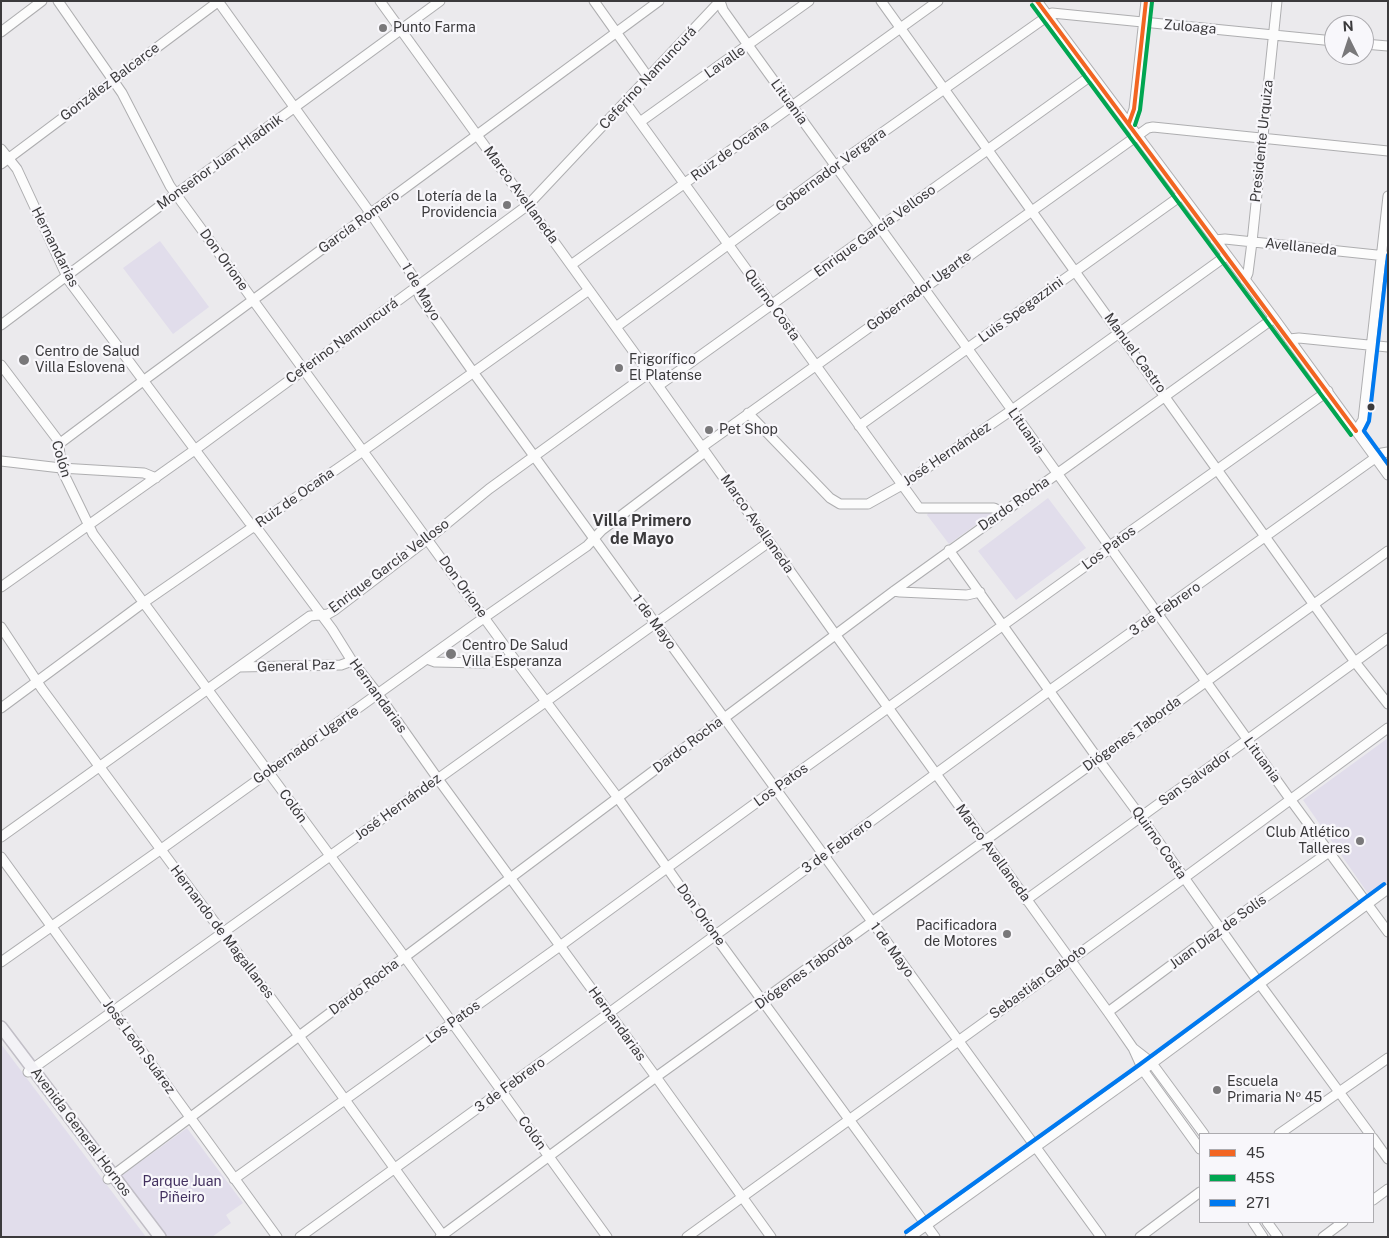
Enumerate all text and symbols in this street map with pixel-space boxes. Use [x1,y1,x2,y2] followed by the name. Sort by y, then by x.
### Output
[1324,15,1374,65] north arrow
[1163,16,1217,38] street label: Zuloaga
[1342,18,1354,34] text: N
[393,20,476,36] place label: Punto Farma
[377,22,389,34] marker: Punto Farma
[596,23,700,133] street label: Ceferino Namuncurá
[57,39,163,125] street label: González Balcarce
[701,42,749,82] street label: Lavalle
[767,76,811,128] street label: Lituania
[1247,79,1277,203] street label: Presidente Urquiza
[154,111,286,213] street label: Monseñor Juan Hladnik
[688,117,772,185] street label: Ruiz de Ocaña
[773,124,889,216] street label: Gobernador Vergara
[480,143,562,247] street label: Marco Avellaneda
[811,181,939,281] street label: Enrique García Velloso
[315,187,403,257] street label: García Romero
[417,189,497,222] place label: Lotería de la Providencia
[501,199,513,211] marker: Lotería de la Providencia
[28,204,82,290] street label: Hernandarias
[196,226,252,294] street label: Don Orione
[1264,235,1338,259] street label: Avellaneda
[863,247,975,335] street label: Gobernador Ugarte
[398,260,444,324] street label: 1 de Mayo
[740,266,804,344] street label: Quirno Costa
[975,274,1067,346] street label: Luis Spegazzini
[283,295,401,387] street label: Ceferino Namuncurá
[1100,310,1170,396] street label: Manuel Castro
[35,344,140,377] place label: Centro de Salud Villa Eslovena
[629,352,702,384] place label: Frigorífico El Platense
[17,353,31,367] marker: Centro de Salud Villa Eslovena
[613,362,625,374] marker: Frigorífico El Platense
[1366,402,1376,412] unlabelled marker
[1004,405,1048,457] street label: Lituania
[900,418,994,490] street label: José Hernández
[719,422,778,438] place label: Pet Shop
[703,424,715,436] marker: Pet Shop
[47,439,75,479] street label: Colón
[252,465,338,531] street label: Ruiz de Ocaña
[717,472,797,576] street label: Marco Avellaneda
[975,473,1053,535] street label: Dardo Rocha
[592,511,692,549] district label: Villa Primero de Mayo
[326,515,452,617] street label: Enrique García Velloso
[1079,522,1139,574] street label: Los Patos
[435,553,491,621] street label: Don Orione
[1126,578,1204,640] street label: 3 de Febrero
[628,591,680,653] street label: 1 de Mayo
[462,638,568,670] place label: Centro De Salud Villa Esperanza
[444,647,458,661] marker: Centro De Salud Villa Esperanza
[257,656,335,676] street label: General Paz
[345,656,411,736] street label: Hernandarias
[1080,693,1184,775] street label: Diógenes Taborda
[250,702,362,788] street label: Gobernador Ugarte
[650,713,726,777] street label: Dardo Rocha
[1240,734,1284,786] street label: Lituania
[1155,746,1235,810] street label: San Salvador
[751,760,811,810] street label: Los Patos
[352,770,444,844] street label: José Hernández
[275,786,311,826] street label: Colón
[952,801,1034,905] street label: Marco Avellaneda
[1128,804,1190,882] street label: Quirno Costa
[799,815,875,877] street label: 3 de Febrero
[1266,825,1350,858] place label: Club Atlético Talleres
[1354,835,1366,847] marker: Club Atlético Talleres
[166,862,278,1002] street label: Hernando de Magallanes
[673,881,729,949] street label: Don Orione
[1166,891,1270,973] street label: Juan Díaz de Solís
[916,918,997,950] place label: Pacificadora de Motores
[866,919,918,981] street label: 1 de Mayo
[1001,928,1013,940] marker: Pacificadora de Motores
[752,931,856,1013] street label: Diógenes Taborda
[986,941,1090,1023] street label: Sebastián Gaboto
[326,955,402,1019] street label: Dardo Rocha
[584,984,650,1064] street label: Hernandarias
[99,997,179,1097] street label: José León Suárez
[423,997,483,1047] street label: Los Patos
[472,1054,548,1116] street label: 3 de Febrero
[27,1064,135,1200] street label: Avenida General Hornos
[1227,1074,1322,1106] place label: Escuela Primaria Nº 45
[1211,1084,1223,1096] marker: Escuela Primaria Nº 45
[514,1113,550,1153] street label: Colón
[1199,1133,1374,1223] legend
[1246,1144,1265,1161] text: 45
[1246,1169,1275,1186] text: 45S
[142,1174,222,1206] park label: Parque Juan Piñeiro
[1246,1194,1270,1211] text: 271

